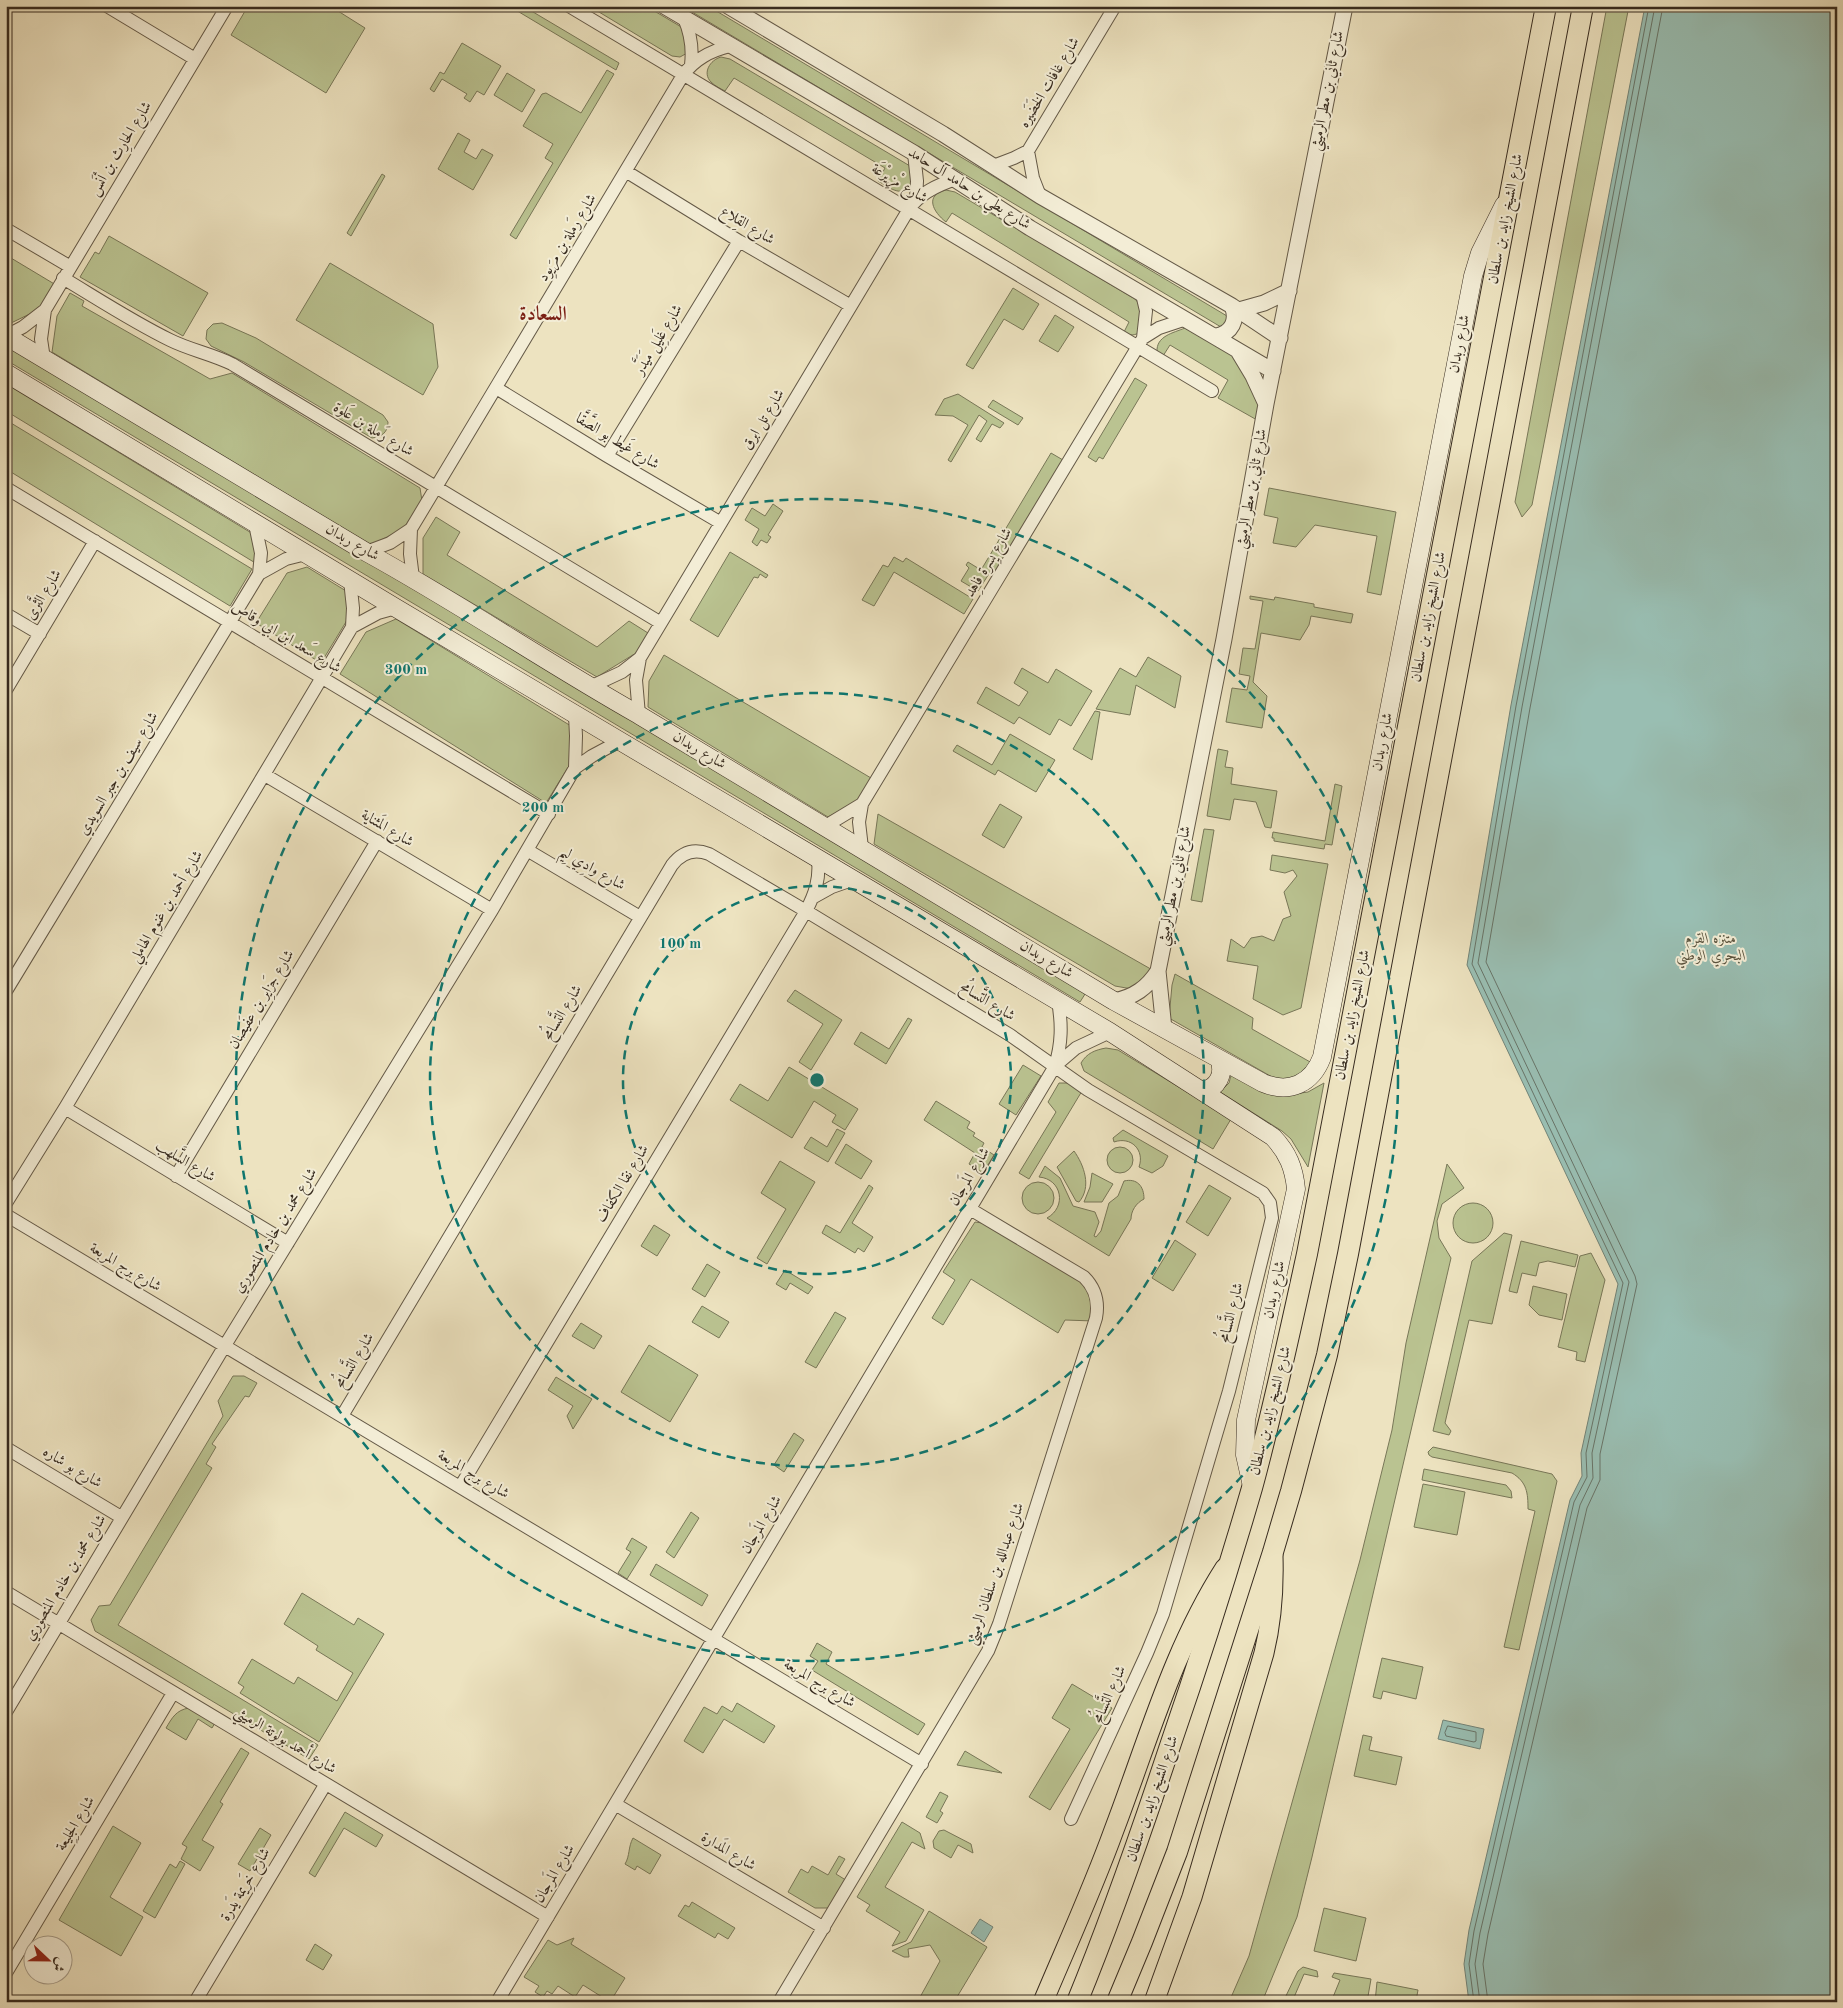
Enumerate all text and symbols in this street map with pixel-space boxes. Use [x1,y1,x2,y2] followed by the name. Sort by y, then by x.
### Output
[1308,30,1352,153] street label: شارع ثاني بن مطر الرميثي
[1013,33,1086,133] street label: شارع غافات الخَضَيره
[83,97,158,201] street label: شارع الحارِث بن أنَس
[902,143,1034,237] street label: شارع بطي بن حامد آل حامد
[1486,153,1531,286] street label: شارع الشيخ زايد بن سلطان
[866,157,932,210] street label: شارع مْزِيرْعَة
[532,189,603,286] street label: شارع رَملة بن مرَيوِد
[715,204,777,251] street label: شارع القِلاع
[625,299,689,382] street label: شارع غَلِيل مَيَدَّر
[519,304,567,325] district label: السعادة
[1447,314,1477,375] street label: شارع ربدان
[740,387,791,455] street label: شارع تل ابرق
[328,396,418,463] street label: شارع رَملة بن عَلوة
[571,405,665,476] street label: شارع غَيط بو الصَّقَّا
[1233,428,1275,551] street label: شارع ثاني بن مطر الرميثي
[321,522,381,568] street label: شارع ربدان
[963,526,1019,602] street label: شارع يِسرة فاهِد
[1409,551,1454,684] street label: شارع الشيخ زايد بن سلطان
[17,564,68,625] street label: شارع الثَّرى
[227,595,346,680] street label: شارع سَعد ابن ابي وقاص
[385,663,427,678] text: 300 m
[76,710,165,840] street label: شارع سيف بن جبر السويدي
[1370,712,1400,773] street label: شارع ربدان
[668,729,728,776] street label: شارع ربدان
[522,801,564,816] text: 200 m
[356,803,418,854] street label: شارع المَثناية
[1155,825,1199,948] street label: شارع ثاني بن مطر الرميثي
[554,844,627,899] street label: شارع وادِي لِيم
[123,846,211,968] street label: شارع أحمد بن غنوم الهاملي
[1676,932,1746,969] park label: متنزه القرم البحري الوطني
[659,937,701,952] text: 100 m
[1015,938,1075,985] street label: شارع ربدان
[222,945,301,1054] street label: شارع جَزايِر بن عِفَيصان
[1333,949,1378,1082] street label: شارع الشيخ زايد بن سلطان
[954,974,1021,1029] street label: شارع التَّسامُح
[535,979,590,1046] street label: شارع التَّسامُح
[808,1071,826,1089] centre of rings
[150,1133,221,1189] street label: شارع السَّلهب
[592,1142,655,1228] street label: شارع نقا الكفاف
[943,1143,997,1211] street label: شارع المَرجان
[232,1166,324,1298] street label: شارع محمد بن خادم المنصوري
[85,1241,163,1299] street label: شارع برج المربعة
[1262,1260,1292,1321] street label: شارع ربدان
[1210,1280,1252,1346] street label: شارع التَّسامُح
[327,1327,382,1394] street label: شارع التَّسامُح
[1248,1345,1299,1478] street label: شارع الشيخ زايد بن سلطان
[38,1445,104,1495] street label: شارع بو شاره
[433,1448,511,1506] street label: شارع برج المربعة
[735,1491,789,1559] street label: شارع المَرجان
[964,1501,1032,1649] street label: شارع عبدالله بن سلطان الرميثي
[23,1513,113,1646] street label: شارع محمد بن خادم المنصوري
[779,1657,857,1715] street label: شارع برج المربعة
[1084,1661,1134,1728] street label: شارع التَّسامُح
[229,1700,341,1782] street label: شارع أحمد بولوتة الرميثي
[1124,1734,1186,1866] street label: شارع الشيخ زايد بن سلطان
[54,1794,102,1856] street label: شارع الجِلِيعة
[696,1826,760,1877] street label: شارع المَدارة
[528,1840,582,1908] street label: شارع المَرجان
[214,1843,277,1926] street label: شارع خَرِيمة يَدرة
[22,1936,72,1986] north arrow
[50,1955,68,1974] text: ش

